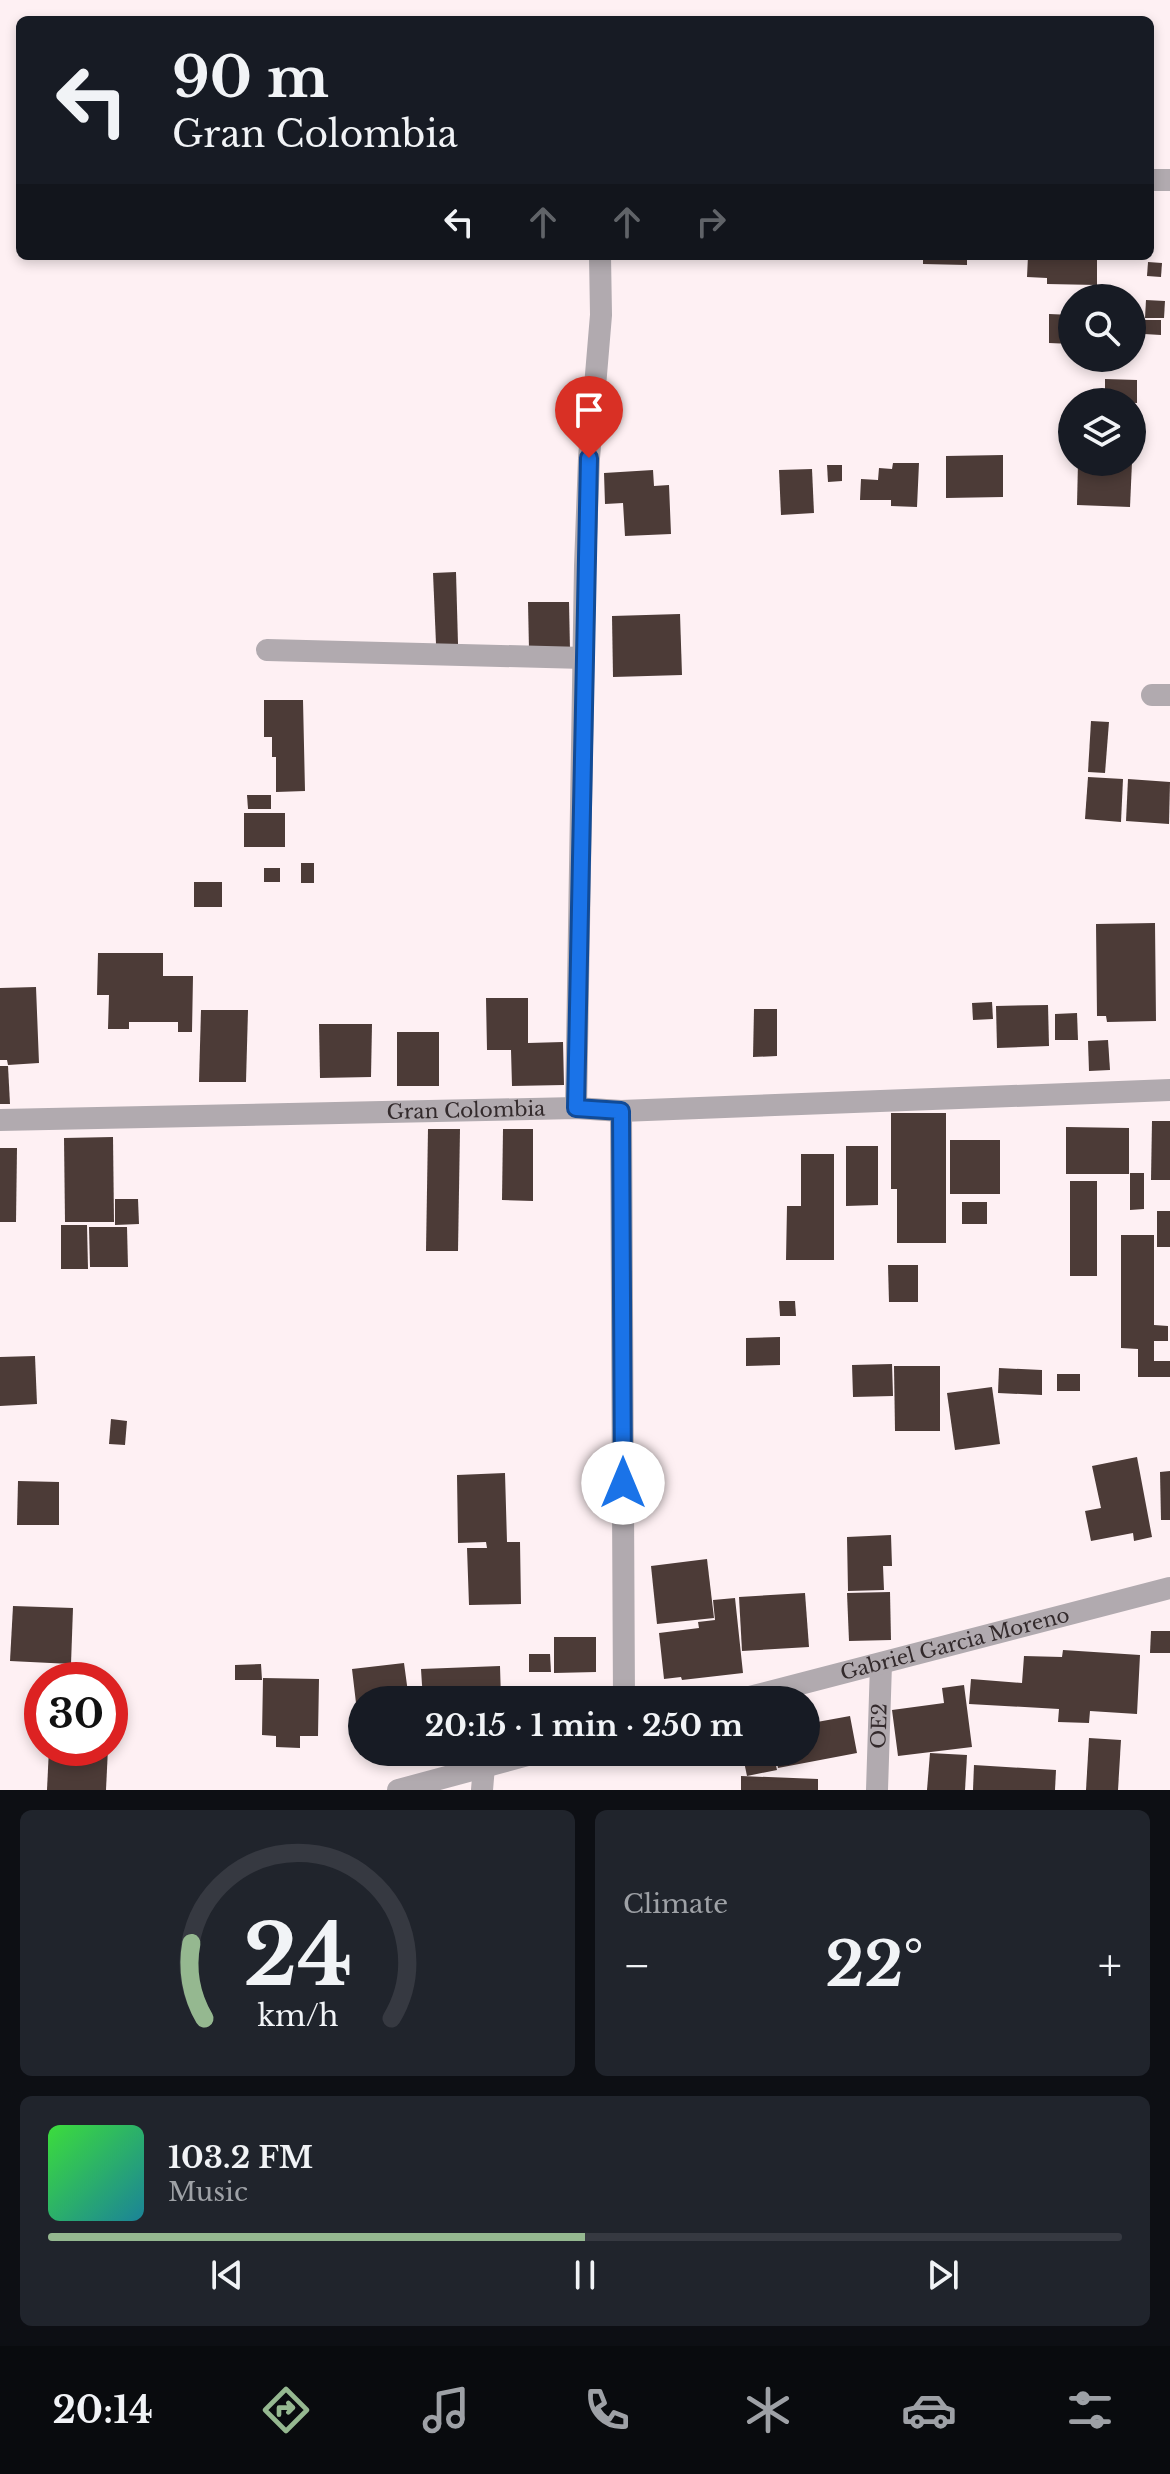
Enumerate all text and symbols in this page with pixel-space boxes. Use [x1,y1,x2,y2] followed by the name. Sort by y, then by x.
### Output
[172,43,329,112] text: 90 m
[40,48,144,152] icon: left
[172,112,458,157] text: Gran Colombia
[437,200,481,244] icon: left
[521,200,565,244] icon: ahead
[605,200,649,244] icon: ahead
[689,200,733,244] icon: right
[1058,284,1146,476] map controls
[1058,284,1146,372] button: search
[555,376,623,458] pin
[567,388,611,432] icon: arrive
[1058,388,1146,476] button: layers
[386,1097,546,1124] street label: Gran Colombia
[581,1441,665,1525] position arrow
[838,1603,1072,1685] street label: Gabriel Garcia Moreno
[24,1662,128,1766] speed limit sign: 30
[866,1703,892,1749] street label: OE2
[425,1707,743,1744] text: 20:15 · 1 min · 250 m
[623,1888,728,1920] text: Climate
[243,1904,352,2007] text: 24
[825,1928,923,2002] text: 22°
[623,1938,651,1993] text: −
[1098,1938,1122,1993] text: +
[257,1998,338,2034] text: km/h
[168,2139,313,2176] text: 103.2 FM
[168,2176,248,2208] text: Music
[205,2253,249,2297] icon: previous
[563,2253,607,2297] icon: pause
[921,2253,965,2297] icon: next
[258,2382,314,2438] icon: directions
[418,2382,474,2438] icon: music
[579,2382,635,2438] icon: phone
[740,2382,796,2438] icon: climate
[901,2382,957,2438] icon: car
[1062,2382,1118,2438] icon: filters
[52,2388,153,2433] text: 20:14

